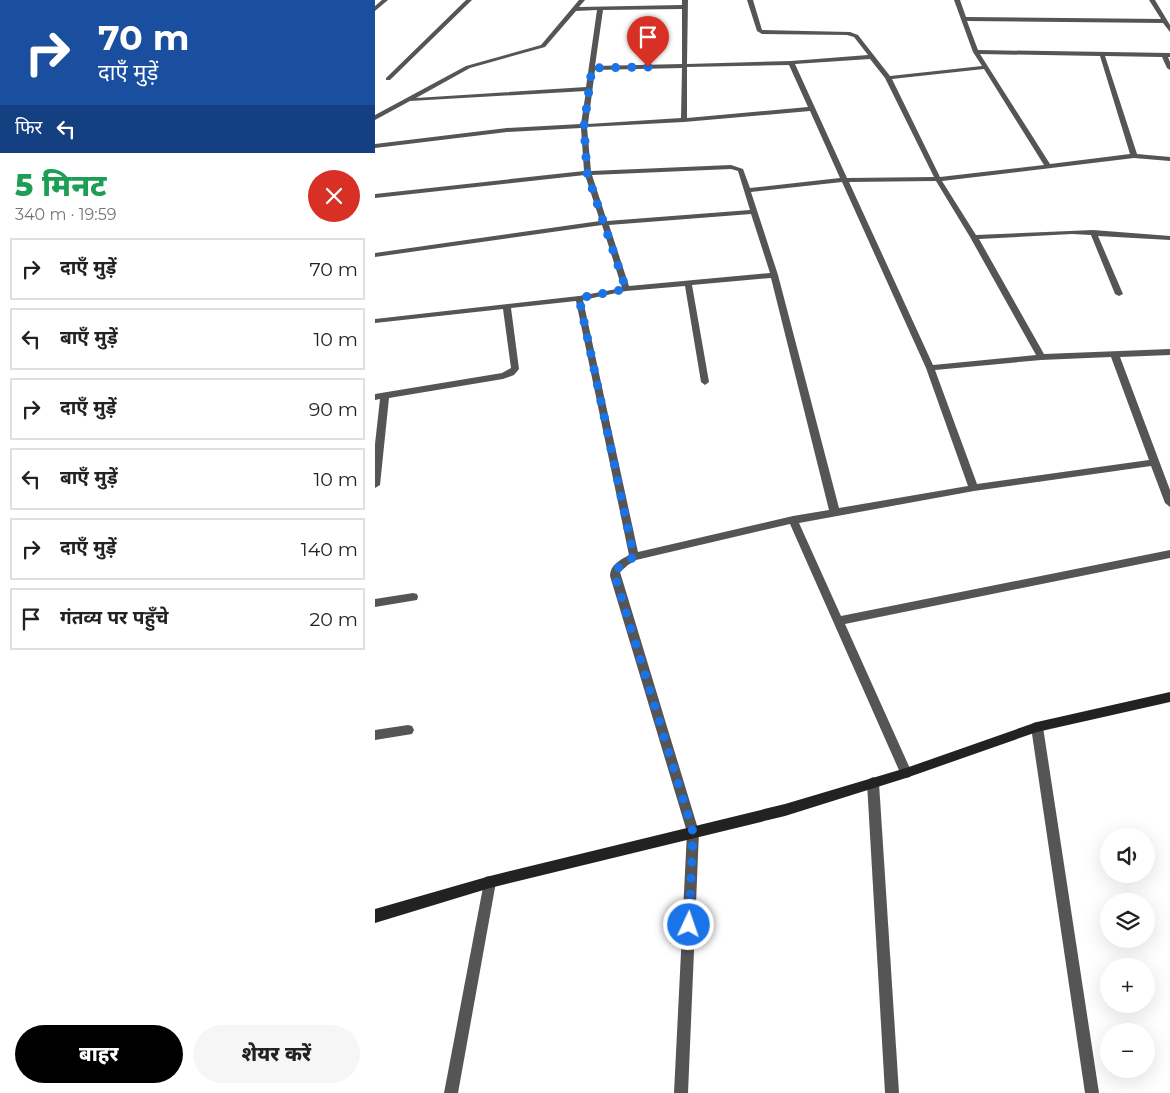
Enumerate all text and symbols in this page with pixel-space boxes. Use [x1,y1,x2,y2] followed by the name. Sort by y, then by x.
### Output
[98,16,189,59] text: 70 m
[627,16,669,67] pin
[15,20,80,85] icon: right
[634,23,662,51] icon: arrive
[98,59,158,86] text: दाएँ मुड़ें
[52,115,80,143] icon: left
[15,116,42,139] text: फिर
[15,167,107,204] text: 5 मिनट
[308,170,360,222] button: close
[15,205,117,224] text: 340 m · 19:59
[17,255,45,283] icon: right
[60,256,116,279] text: दाएँ मुड़ें
[309,258,358,281] text: 70 m
[17,325,45,353] icon: left
[60,326,117,349] text: बाएँ मुड़ें
[313,328,358,351] text: 10 m
[17,395,45,423] icon: right
[60,396,116,419] text: दाएँ मुड़ें
[309,398,358,421] text: 90 m
[17,465,45,493] icon: left
[60,466,117,489] text: बाएँ मुड़ें
[313,468,358,491] text: 10 m
[17,535,45,563] icon: right
[60,536,116,559] text: दाएँ मुड़ें
[301,538,358,561] text: 140 m
[17,605,45,633] icon: arrive
[60,606,168,629] text: गंतव्य पर पहुँचे
[310,608,358,631] text: 20 m
[1100,828,1155,1078] map controls
[1100,828,1155,883] button: sound
[1100,893,1155,948] button: layers
[662,898,714,950] position arrow
[1100,958,1155,1013] button: +
[1100,1023,1155,1078] button: −
[15,1025,183,1083] button: बाहर
[193,1025,360,1083] button: शेयर करें

